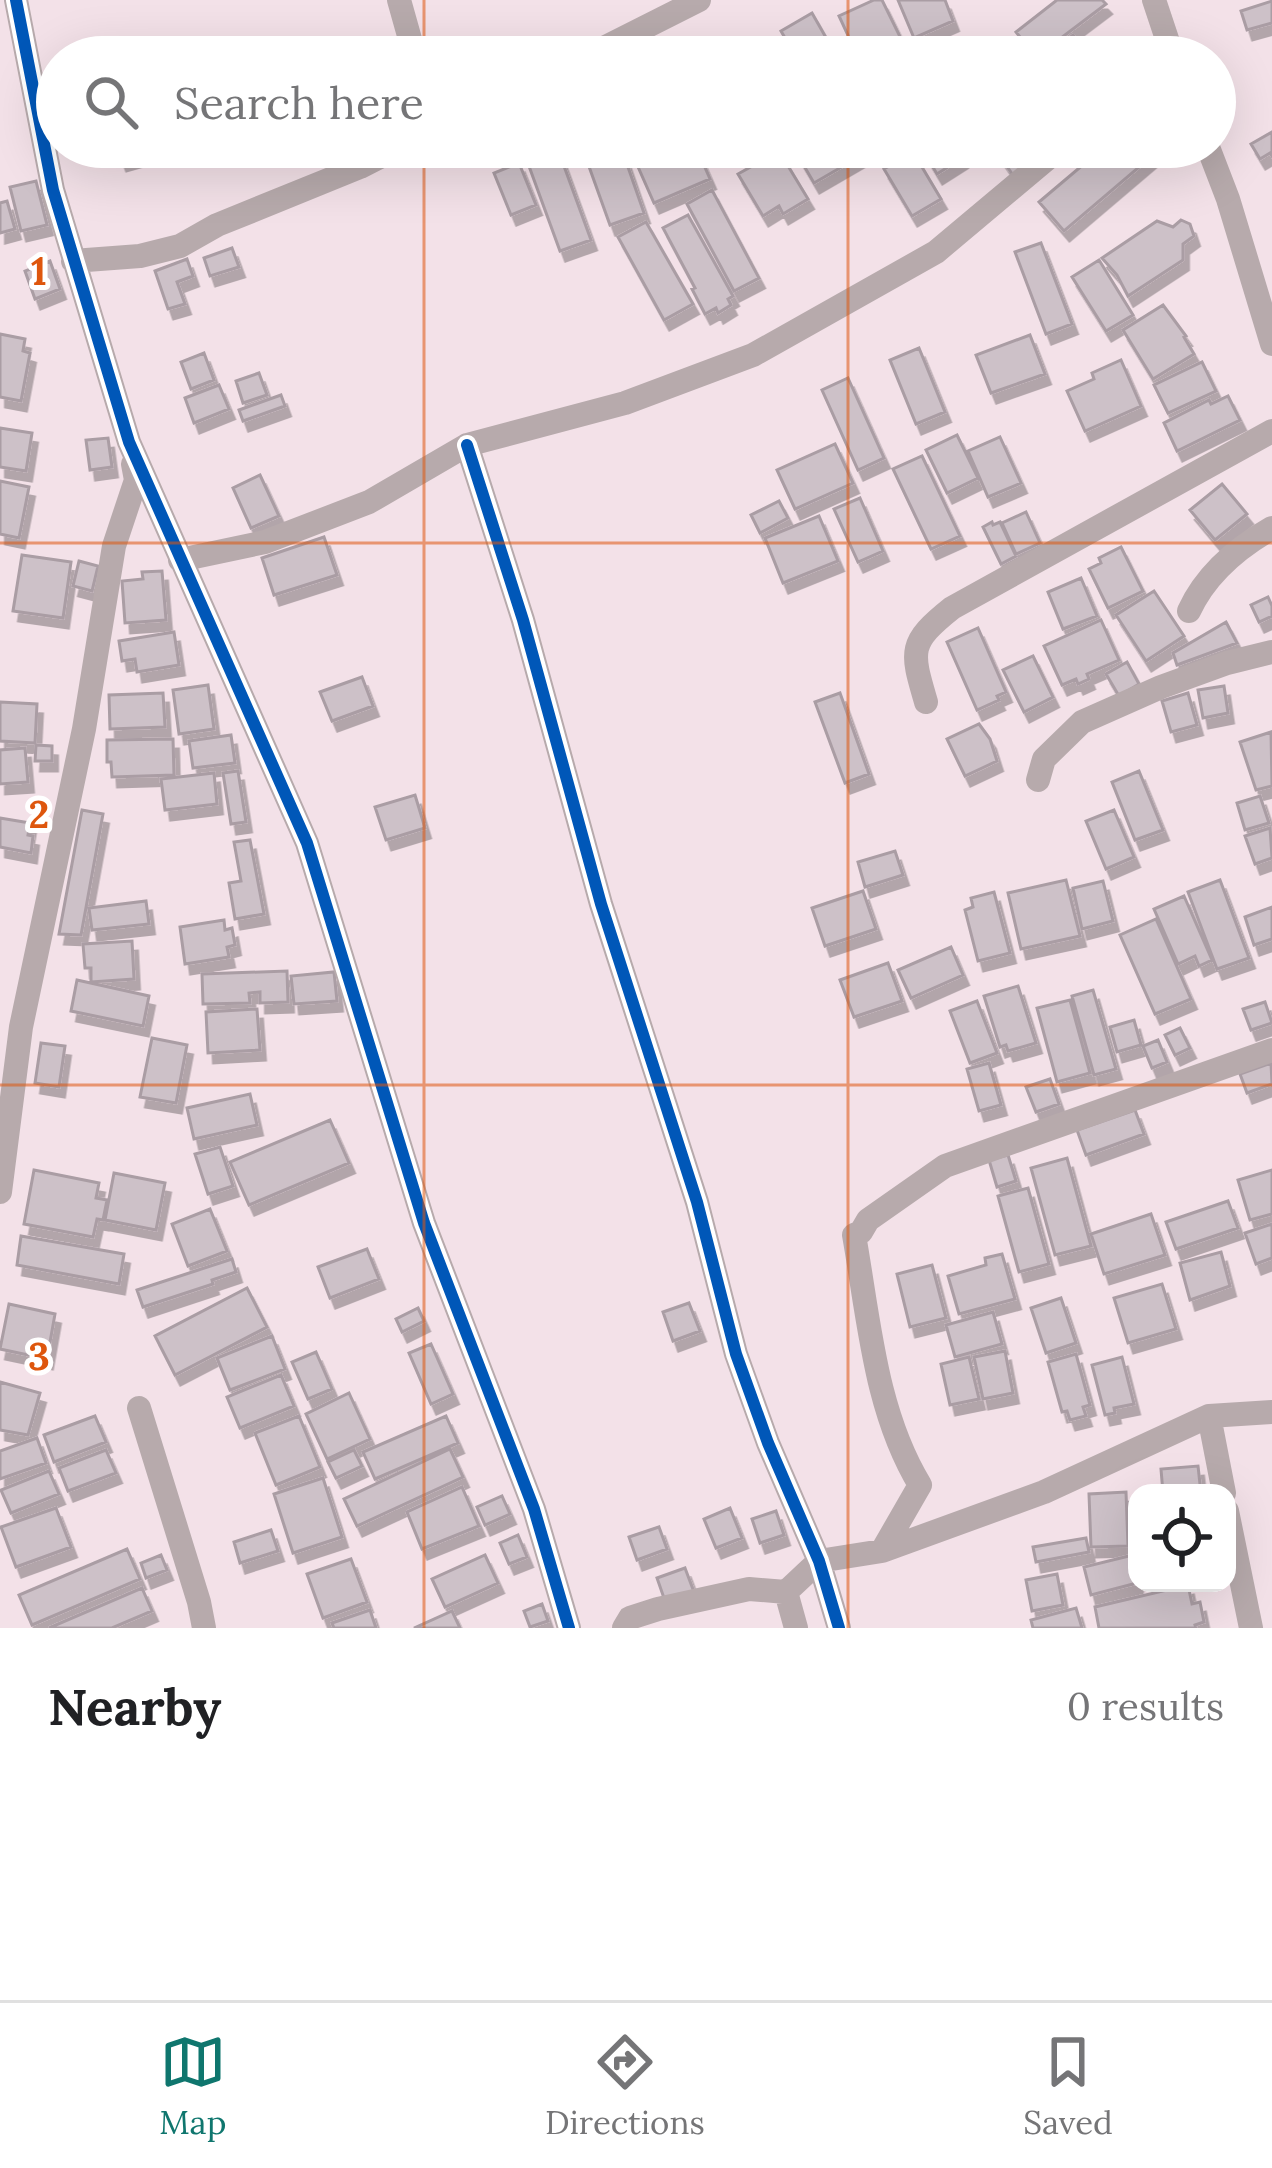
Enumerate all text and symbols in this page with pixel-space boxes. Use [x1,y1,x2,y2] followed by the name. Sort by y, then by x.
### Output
[36,36,1236,168] search box
[78,69,144,135] icon: search
[174,74,424,131] text: Search here
[31,246,47,296] text: 1
[29,789,49,839] text: 2
[28,1331,50,1381] text: 3
[1128,1484,1236,1592] map controls
[1128,1484,1236,1592] button: locate
[48,1674,221,1739] text: Nearby
[1067,1681,1224,1731] text: 0 results
[159,2029,226,2143] tab: Map
[545,2029,705,2143] tab: Directions
[1023,2029,1113,2143] tab: Saved

